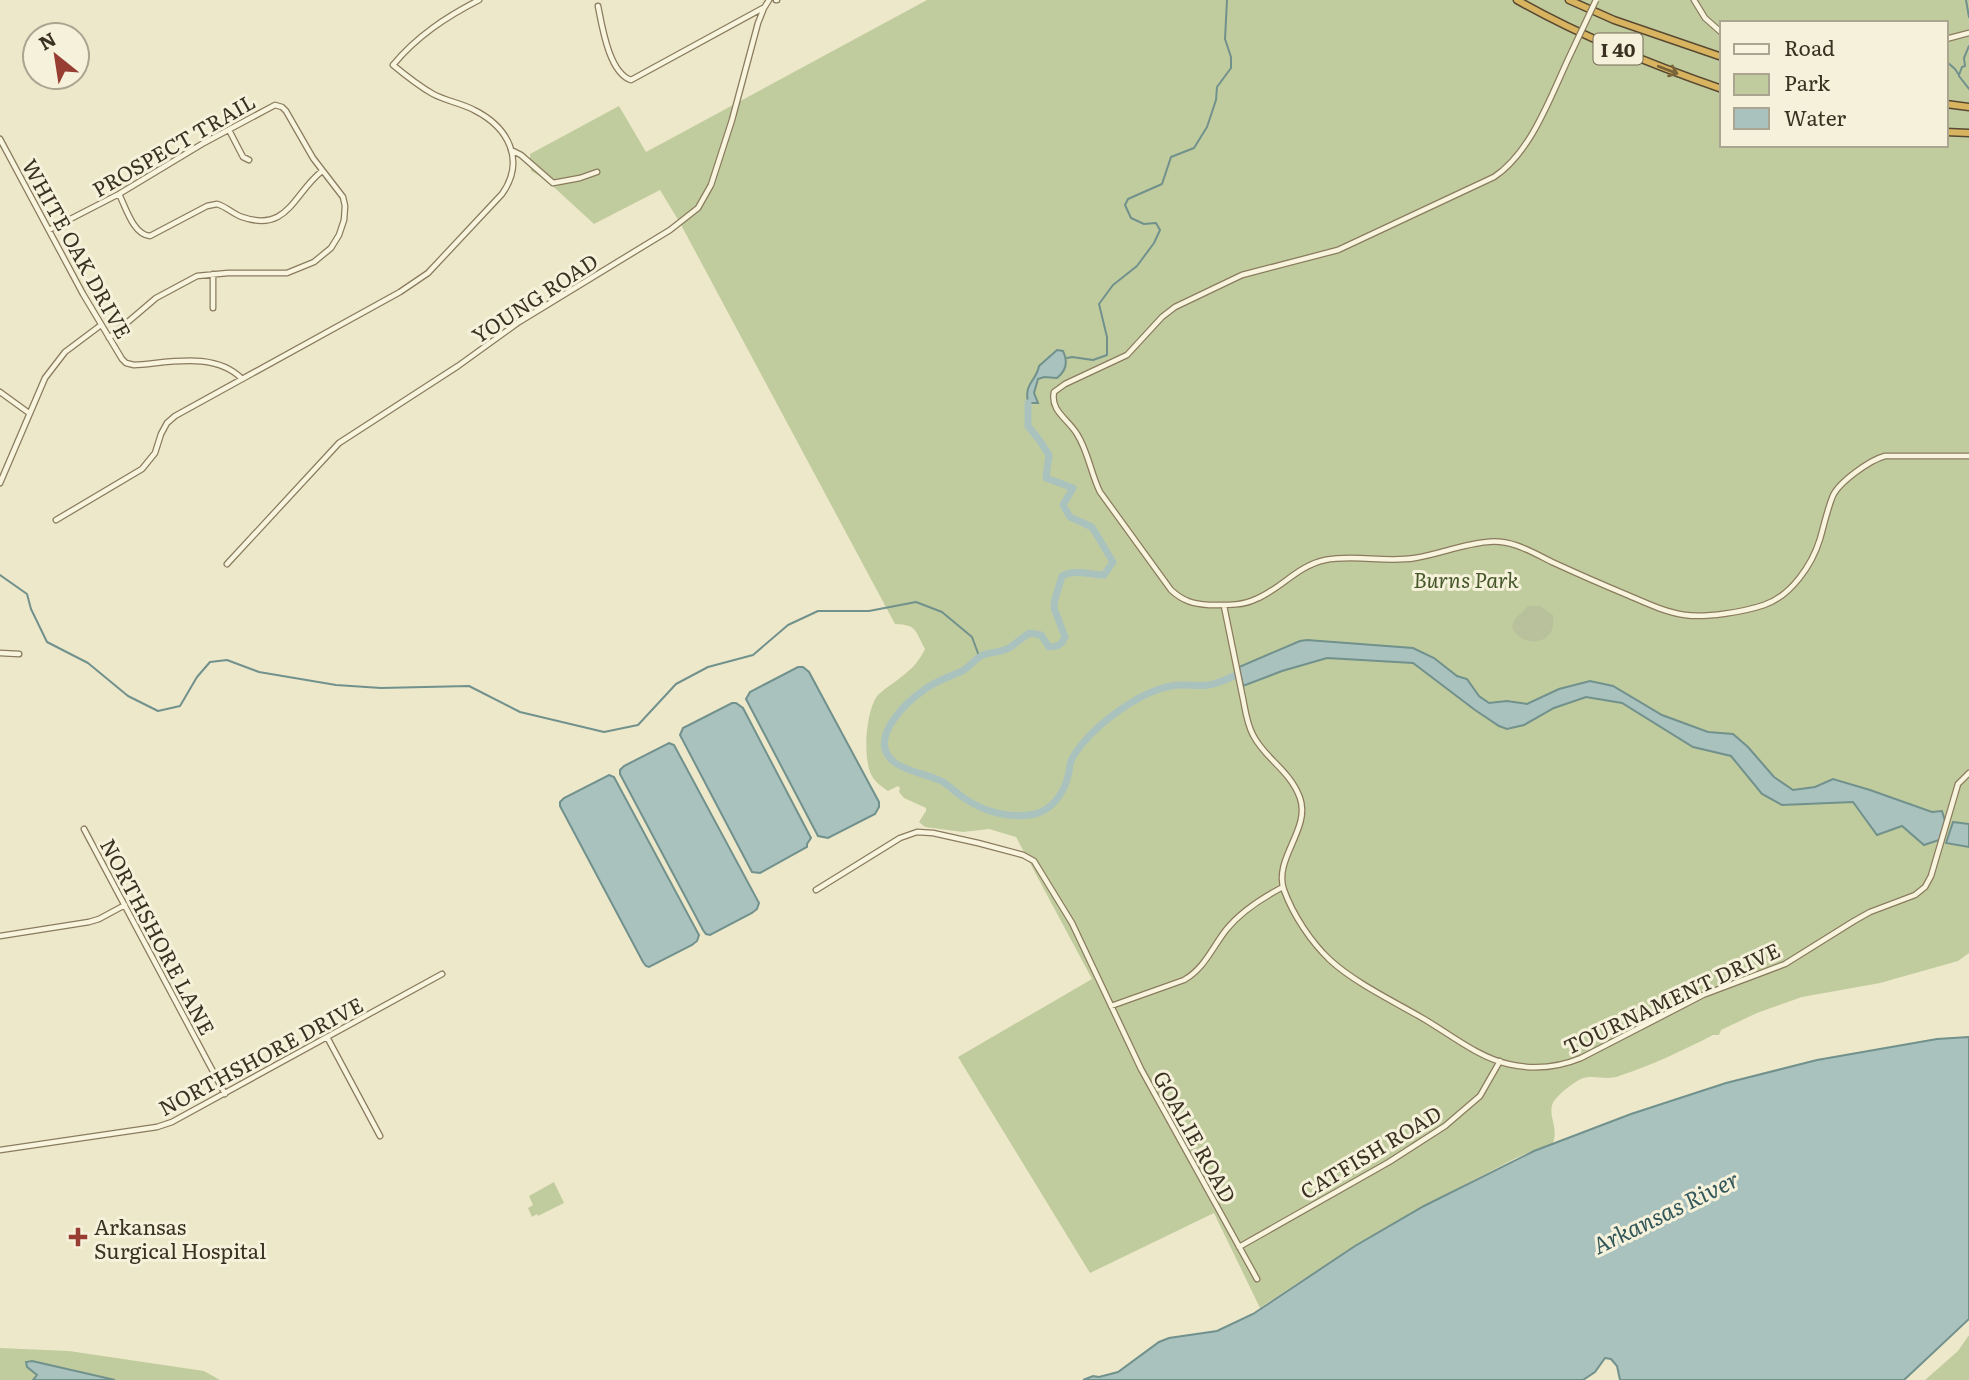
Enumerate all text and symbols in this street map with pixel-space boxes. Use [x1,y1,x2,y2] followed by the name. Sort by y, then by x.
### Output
[21,21,91,91] north arrow
[1720,21,1948,147] legend
[33,24,61,57] text: N
[1784,31,1835,62] text: Road
[1594,34,1642,64] road number: I 40
[1656,65,1678,78] one-way arrow
[1784,66,1830,97] text: Park
[86,85,260,203] street label: PROSPECT TRAIL
[1784,101,1846,132] text: Water
[16,152,140,344] street label: WHITE OAK DRIVE
[465,244,603,350] street label: YOUNG ROAD
[1413,563,1519,594] park label: Burns Park
[94,832,224,1040] street label: NORTHSHORE LANE
[1558,933,1784,1061] street label: TOURNAMENT DRIVE
[152,988,368,1122] street label: NORTHSHORE DRIVE
[1147,1064,1245,1208] street label: GOALIE ROAD
[1293,1097,1447,1205] street label: CATFISH ROAD
[1586,1161,1744,1261] water label: Arkansas River
[94,1210,266,1265] place label: Arkansas Surgical Hospital
[68,1227,88,1247] marker: Arkansas Surgical Hospital

